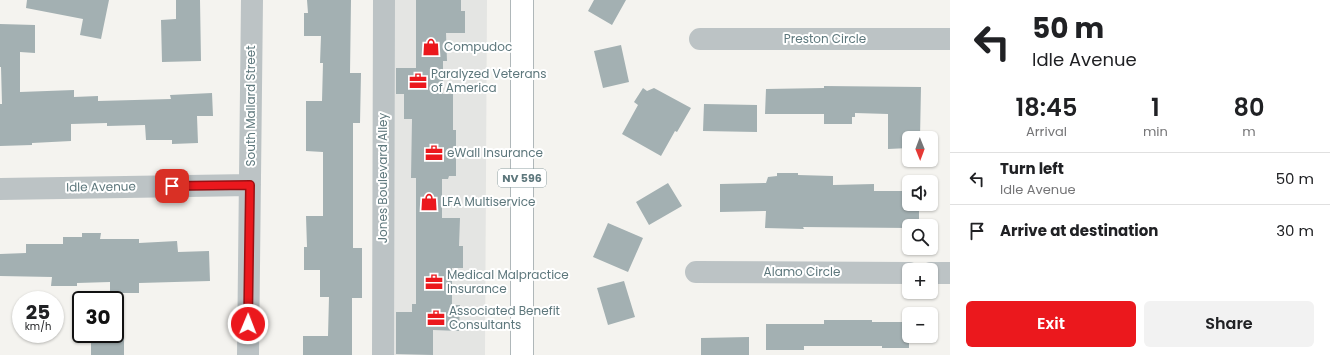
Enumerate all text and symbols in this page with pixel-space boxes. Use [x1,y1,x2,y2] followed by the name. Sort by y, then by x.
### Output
[1032,9,1104,48] text: 50 m
[966,16,1018,68] icon: left
[784,30,866,47] street label: Preston Circle
[421,37,441,57] shop icon: Compudoc
[444,38,512,55] place label: Compudoc
[242,45,259,167] street label: South Mallard Street
[1032,47,1137,72] text: Idle Avenue
[431,65,546,96] place label: Paralyzed Veterans of America
[408,71,428,91] office icon: Paralyzed Veterans of America
[1016,91,1077,124] text: 18:45
[1151,91,1160,124] text: 1
[1233,91,1264,124] text: 80
[374,112,391,243] street label: Jones Boulevard Alley
[1026,122,1067,141] text: Arrival
[1143,122,1168,141] text: min
[1242,122,1256,141] text: m
[902,131,938,167] north arrow
[902,131,938,343] map controls
[424,143,444,163] office icon: eWall Insurance
[447,144,543,161] place label: eWall Insurance
[1000,158,1064,179] text: Turn left
[966,168,988,190] icon: left
[1276,168,1314,189] text: 50 m
[155,169,189,203] pin
[498,169,546,187] road number: NV 596
[161,175,183,197] icon: arrive
[902,175,938,211] button: sound
[66,177,136,196] street label: Idle Avenue
[1000,180,1076,199] text: Idle Avenue
[419,192,439,212] shop icon: LFA Multiservice
[442,193,535,210] place label: LFA Multiservice
[902,219,938,255] button: search
[966,220,988,242] icon: arrive
[1000,220,1158,241] text: Arrive at destination
[1276,220,1314,241] text: 30 m
[764,263,840,280] street label: Alamo Circle
[902,263,938,299] button: +
[447,266,569,297] place label: Medical Malpractice Insurance
[424,272,444,292] office icon: Medical Malpractice Insurance
[72,291,124,343] speed limit sign: 30
[26,298,50,326] text: 25
[966,301,1136,347] button: Exit
[1144,301,1314,347] button: Share
[449,302,560,333] place label: Associated Benefit Consultants
[227,303,269,345] position arrow
[902,307,938,343] button: −
[426,308,446,328] office icon: Associated Benefit Consultants
[25,319,51,334] text: km/h

